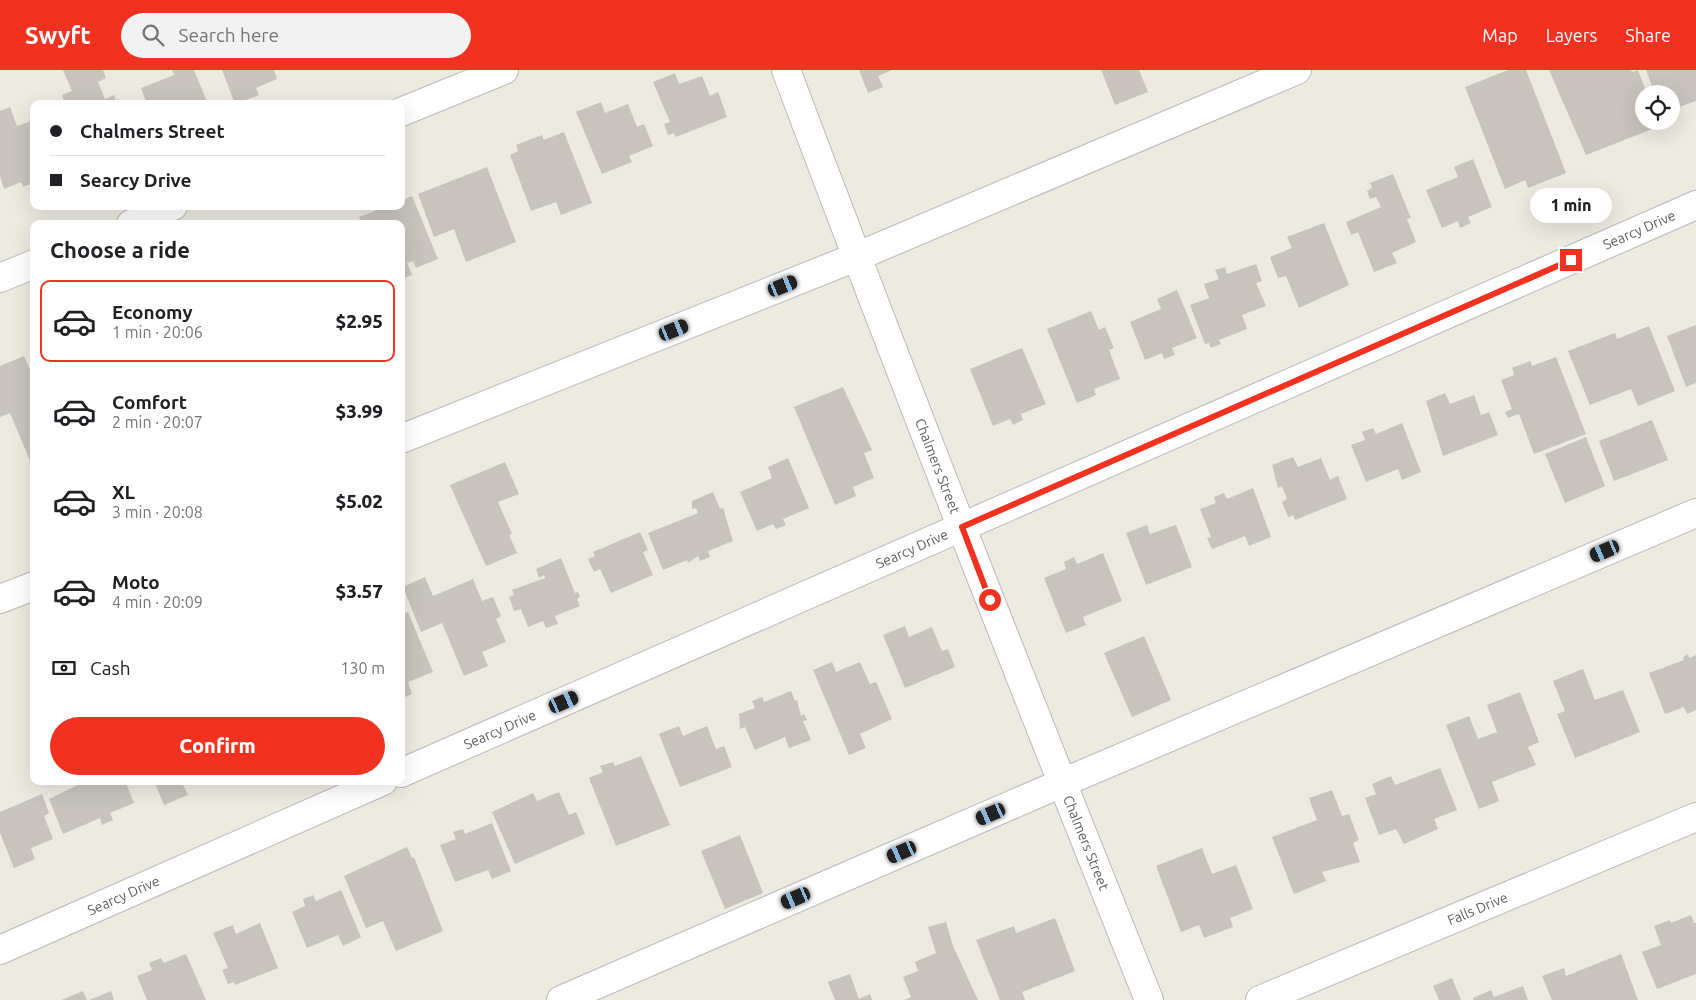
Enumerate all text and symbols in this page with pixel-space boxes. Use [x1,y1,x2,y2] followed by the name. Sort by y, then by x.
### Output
[121,13,471,58] search box
[139,21,167,49] icon: search
[25,22,91,49] text: Swyft
[179,24,279,46] text: Search here
[1482,25,1518,45] text: Map
[1546,25,1597,45] text: Layers
[1625,25,1671,45] text: Share
[1635,85,1680,130] map controls
[1635,85,1680,130] button: locate
[80,120,225,142] text: Chalmers Street
[80,169,191,191] text: Searcy Drive
[1530,188,1612,222] callout: 1 min
[1551,196,1591,214] text: 1 min
[1601,207,1678,253] street label: Searcy Drive
[50,237,190,262] text: Choose a ride
[1560,249,1582,271] route end
[766,273,799,299] car
[52,299,97,344] icon: car
[112,301,193,323] text: Economy
[335,310,383,332] text: $2.95
[657,317,690,343] car
[112,323,203,341] text: 1 min · 20:06
[52,389,97,434] icon: car
[112,391,187,413] text: Comfort
[335,400,383,422] text: $3.99
[112,413,203,431] text: 2 min · 20:07
[912,416,964,516] street label: Chalmers Street
[52,479,97,524] icon: car
[112,481,135,503] text: XL
[335,490,383,512] text: $5.02
[112,503,203,521] text: 3 min · 20:08
[873,526,951,572] street label: Searcy Drive
[1588,538,1621,564] car
[52,569,97,614] icon: car
[112,571,160,593] text: Moto
[335,580,383,602] text: $3.57
[979,589,1001,611] route start
[112,593,203,611] text: 4 min · 20:09
[50,654,78,682] icon: cash
[90,657,131,679] text: Cash
[340,659,385,677] text: 130 m
[547,689,580,715] car
[461,707,539,752] street label: Searcy Drive
[50,717,385,775] button: Confirm
[1060,793,1112,893] street label: Chalmers Street
[974,801,1007,827] car
[885,839,918,865] car
[85,873,162,918] street label: Searcy Drive
[779,885,812,911] car
[1445,889,1510,928] street label: Falls Drive

